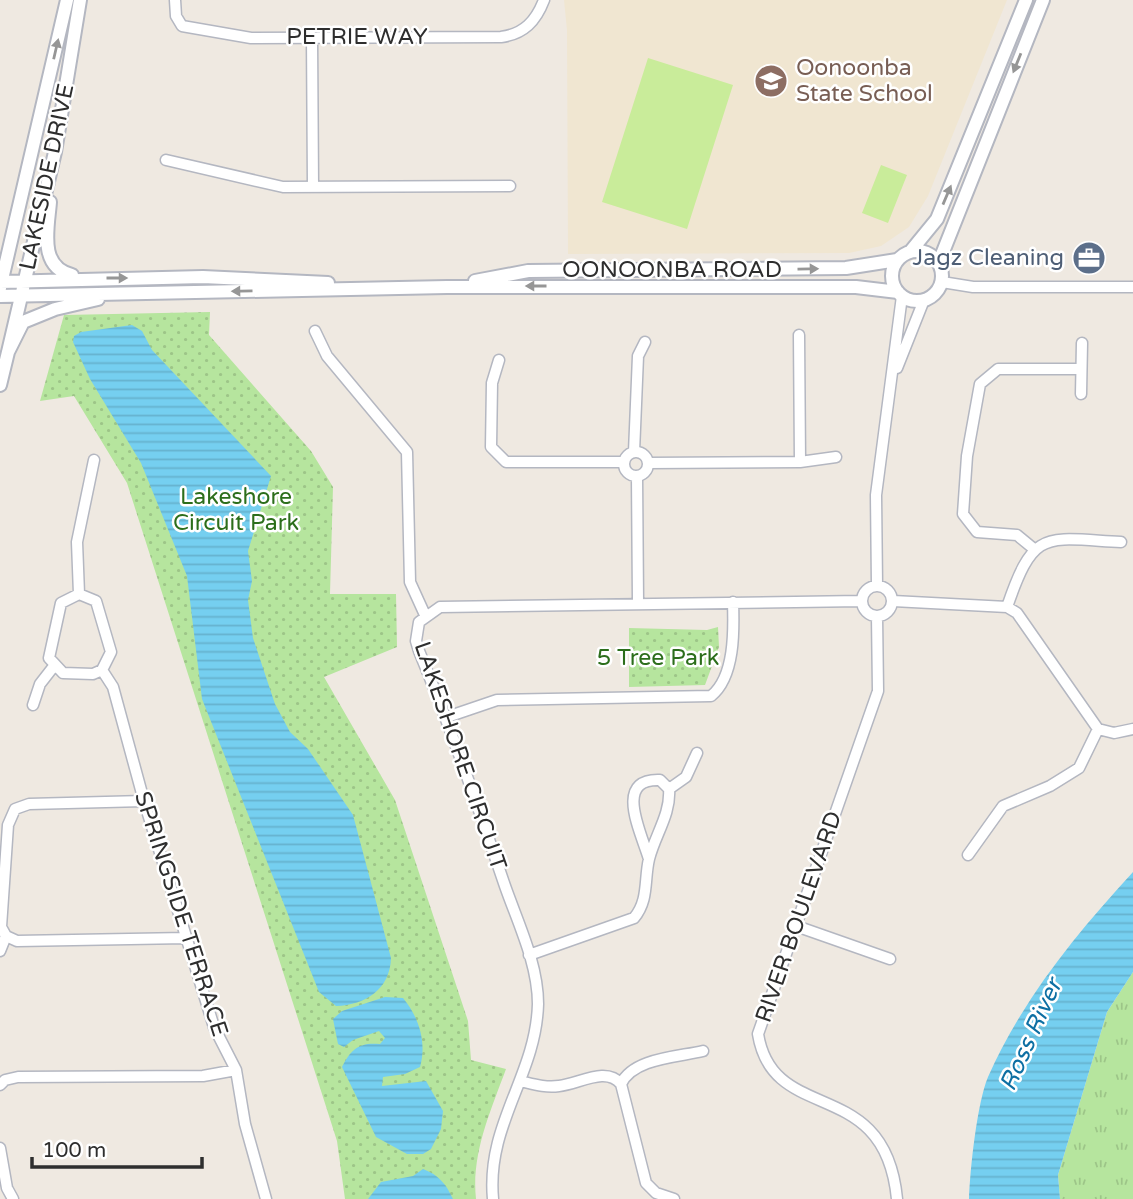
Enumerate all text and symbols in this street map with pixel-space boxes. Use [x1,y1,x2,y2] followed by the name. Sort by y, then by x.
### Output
[286,23,428,51] street label: PETRIE WAY
[50,38,61,60] one-way arrow
[1012,53,1023,74] one-way arrow
[796,54,933,108] place label: Oonoonba State School
[752,62,790,100] school or university icon: Oonoonba State School
[14,81,80,273] street label: LAKESIDE DRIVE
[942,184,953,205] one-way arrow
[1070,239,1108,277] office icon: Jagz Cleaning
[912,244,1064,272] place label: Jagz Cleaning
[562,256,782,284] street label: OONOONBA ROAD
[797,263,819,275] one-way arrow
[106,272,128,284] one-way arrow
[525,281,547,292] one-way arrow
[231,285,253,297] one-way arrow
[173,483,299,537] park label: Lakeshore Circuit Park
[408,638,512,874] street label: LAKESHORE CIRCUIT
[597,644,719,672] park label: 5 Tree Park
[128,788,234,1040] street label: SPRINGSIDE TERRACE
[750,808,848,1026] street label: RIVER BOULEVARD
[993,972,1070,1095] water label: Ross River
[32,1126,201,1170] scale bar
[42,1138,106,1163] text: 100 m

